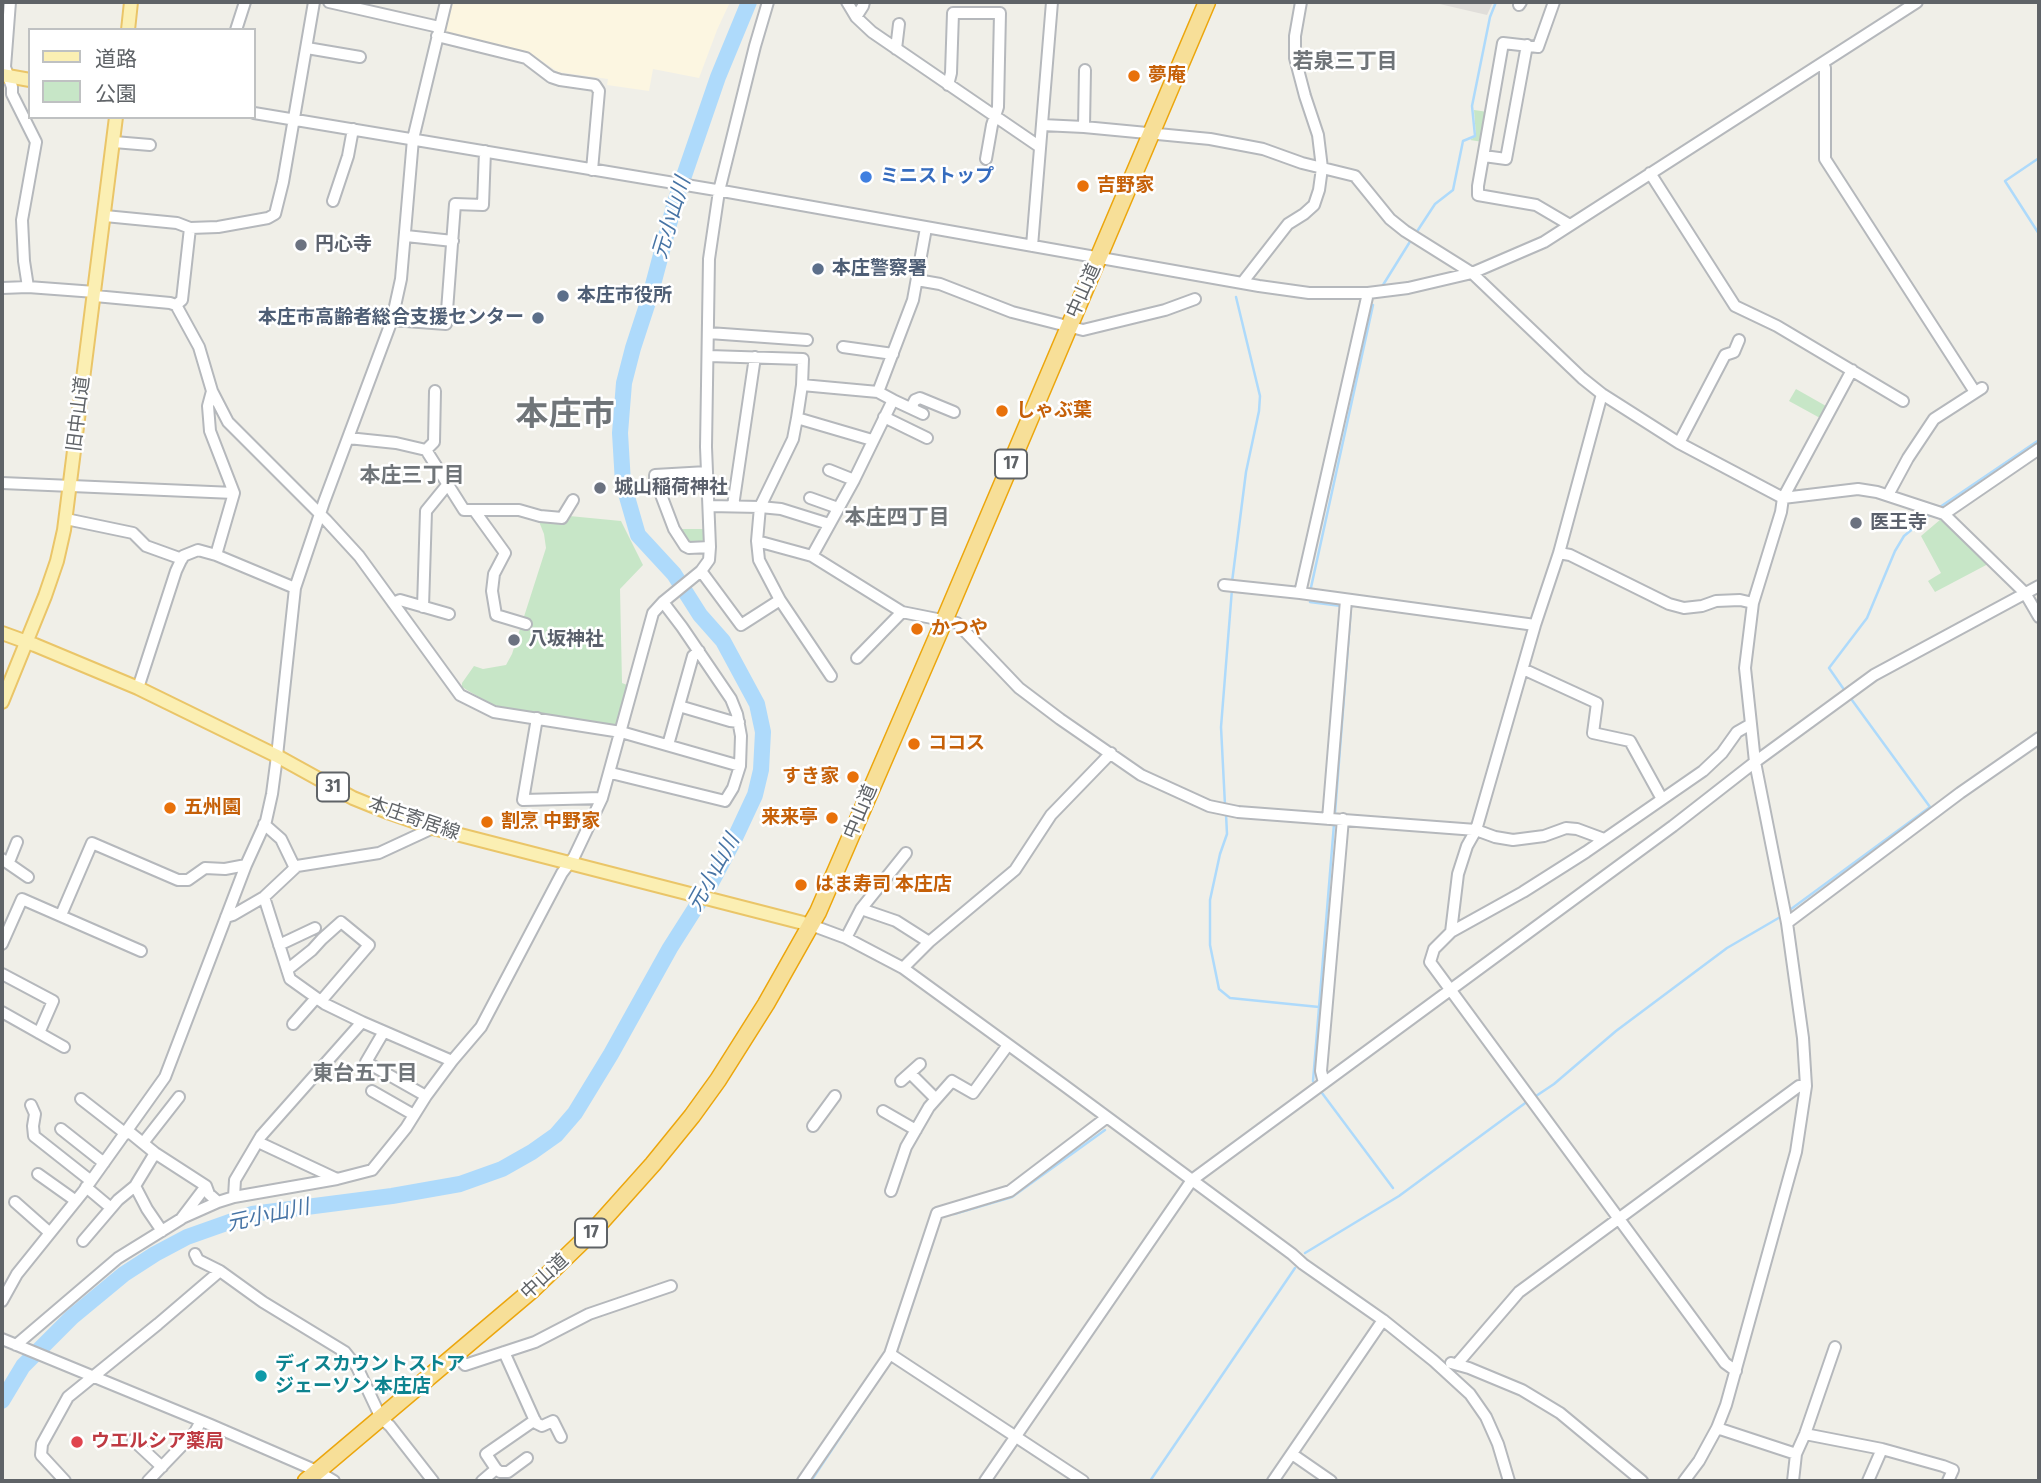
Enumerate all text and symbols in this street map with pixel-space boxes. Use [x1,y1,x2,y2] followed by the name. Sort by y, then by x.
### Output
[28,28,256,119] legend
[95,46,137,72] text: 道路
[1293,49,1397,75] district label: 若泉三丁目
[1148,65,1186,87] place label: 夢庵
[1126,68,1142,84] marker: 夢庵
[95,81,137,107] text: 公園
[880,166,994,188] place label: ミニストップ
[858,169,874,185] marker: ミニストップ
[648,174,696,262] water label: 元小山川
[1097,175,1154,197] place label: 吉野家
[1075,178,1091,194] marker: 吉野家
[315,234,372,256] place label: 円心寺
[293,237,309,253] marker: 円心寺
[832,258,927,280] place label: 本庄警察署
[1062,260,1106,322] street label: 中山道
[810,261,826,277] marker: 本庄警察署
[577,285,672,307] place label: 本庄市役所
[555,288,571,304] marker: 本庄市役所
[258,307,524,329] place label: 本庄市高齢者総合支援センター
[530,310,546,326] marker: 本庄市高齢者総合支援センター
[63,375,95,453] street label: 旧中山道
[516,396,614,436] district label: 本庄市
[1016,400,1092,422] place label: しゃぶ葉
[994,403,1010,419] marker: しゃぶ葉
[995,450,1027,478] road number: 17
[360,463,464,489] district label: 本庄三丁目
[614,477,728,499] place label: 城山稲荷神社
[592,480,608,496] marker: 城山稲荷神社
[845,505,949,531] district label: 本庄四丁目
[1870,512,1927,534] place label: 医王寺
[1848,515,1864,531] marker: 医王寺
[931,618,988,640] place label: かつや
[909,621,925,637] marker: かつや
[528,629,604,651] place label: 八坂神社
[506,632,522,648] marker: 八坂神社
[928,733,985,755] place label: ココス
[906,736,922,752] marker: ココス
[782,766,839,788] place label: すき家
[845,769,861,785] marker: すき家
[317,772,349,802] road number: 31
[839,781,883,843] street label: 中山道
[365,793,463,845] street label: 本庄寄居線
[184,797,241,819] place label: 五州園
[162,800,178,816] marker: 五州園
[761,807,818,829] place label: 来来亭
[824,810,840,826] marker: 来来亭
[501,811,600,833] place label: 割烹 中野家
[479,814,495,830] marker: 割烹 中野家
[683,830,745,916] water label: 元小山川
[815,874,952,896] place label: はま寿司 本庄店
[793,877,809,893] marker: はま寿司 本庄店
[313,1061,417,1087] district label: 東台五丁目
[224,1195,312,1237] water label: 元小山川
[575,1218,607,1248] road number: 17
[516,1249,574,1305] street label: 中山道
[275,1354,465,1398] place label: ディスカウントストア ジェーソン 本庄店
[253,1368,269,1384] marker: ディスカウントストア ジェーソン 本庄店
[91,1431,224,1453] place label: ウエルシア薬局
[69,1434,85,1450] marker: ウエルシア薬局

